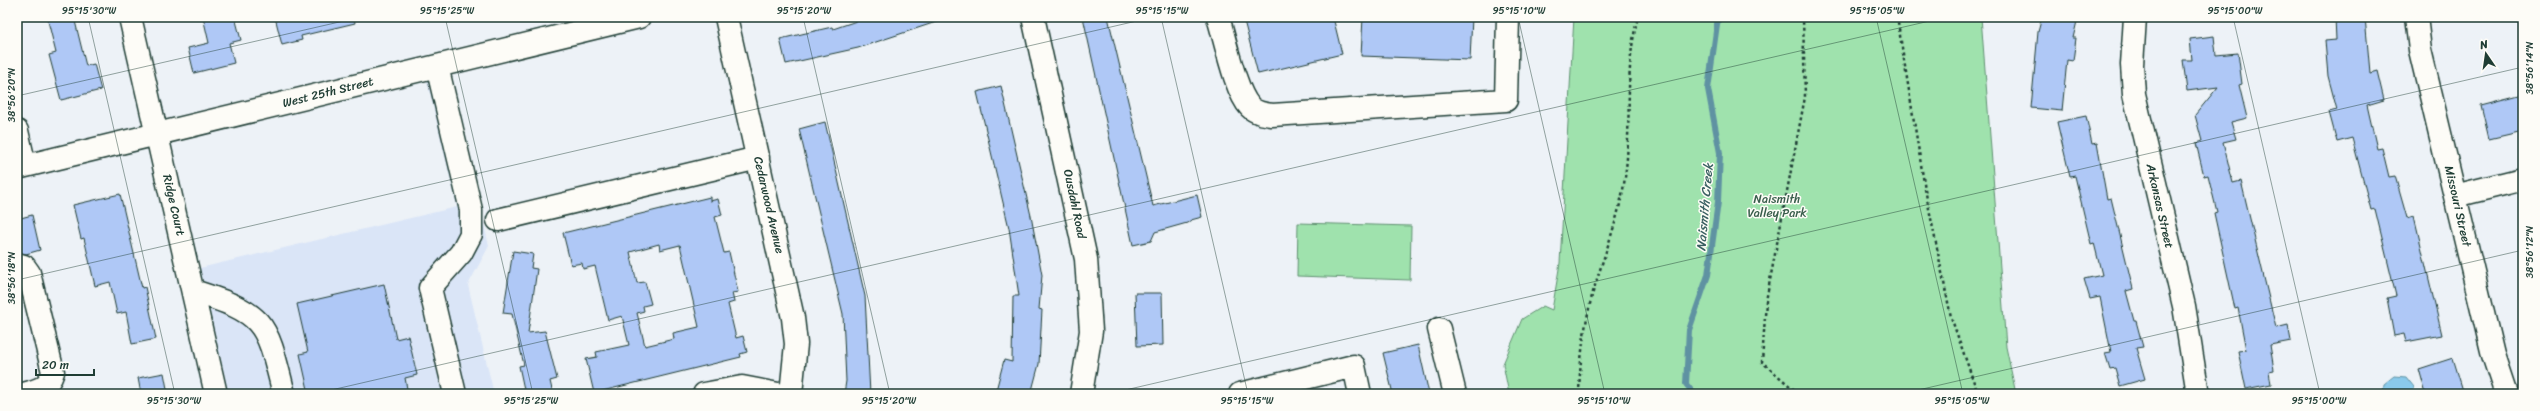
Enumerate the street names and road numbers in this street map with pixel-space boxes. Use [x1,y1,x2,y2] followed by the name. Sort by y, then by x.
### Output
[280,70,376,114] street label: West 25th Street
[747,154,791,256] street label: Cedarwood Avenue
[2139,160,2180,251] street label: Arkansas Street
[2438,163,2478,250] street label: Missouri Street
[1057,167,1093,241] street label: Ousdahl Road
[156,172,192,238] street label: Ridge Court

